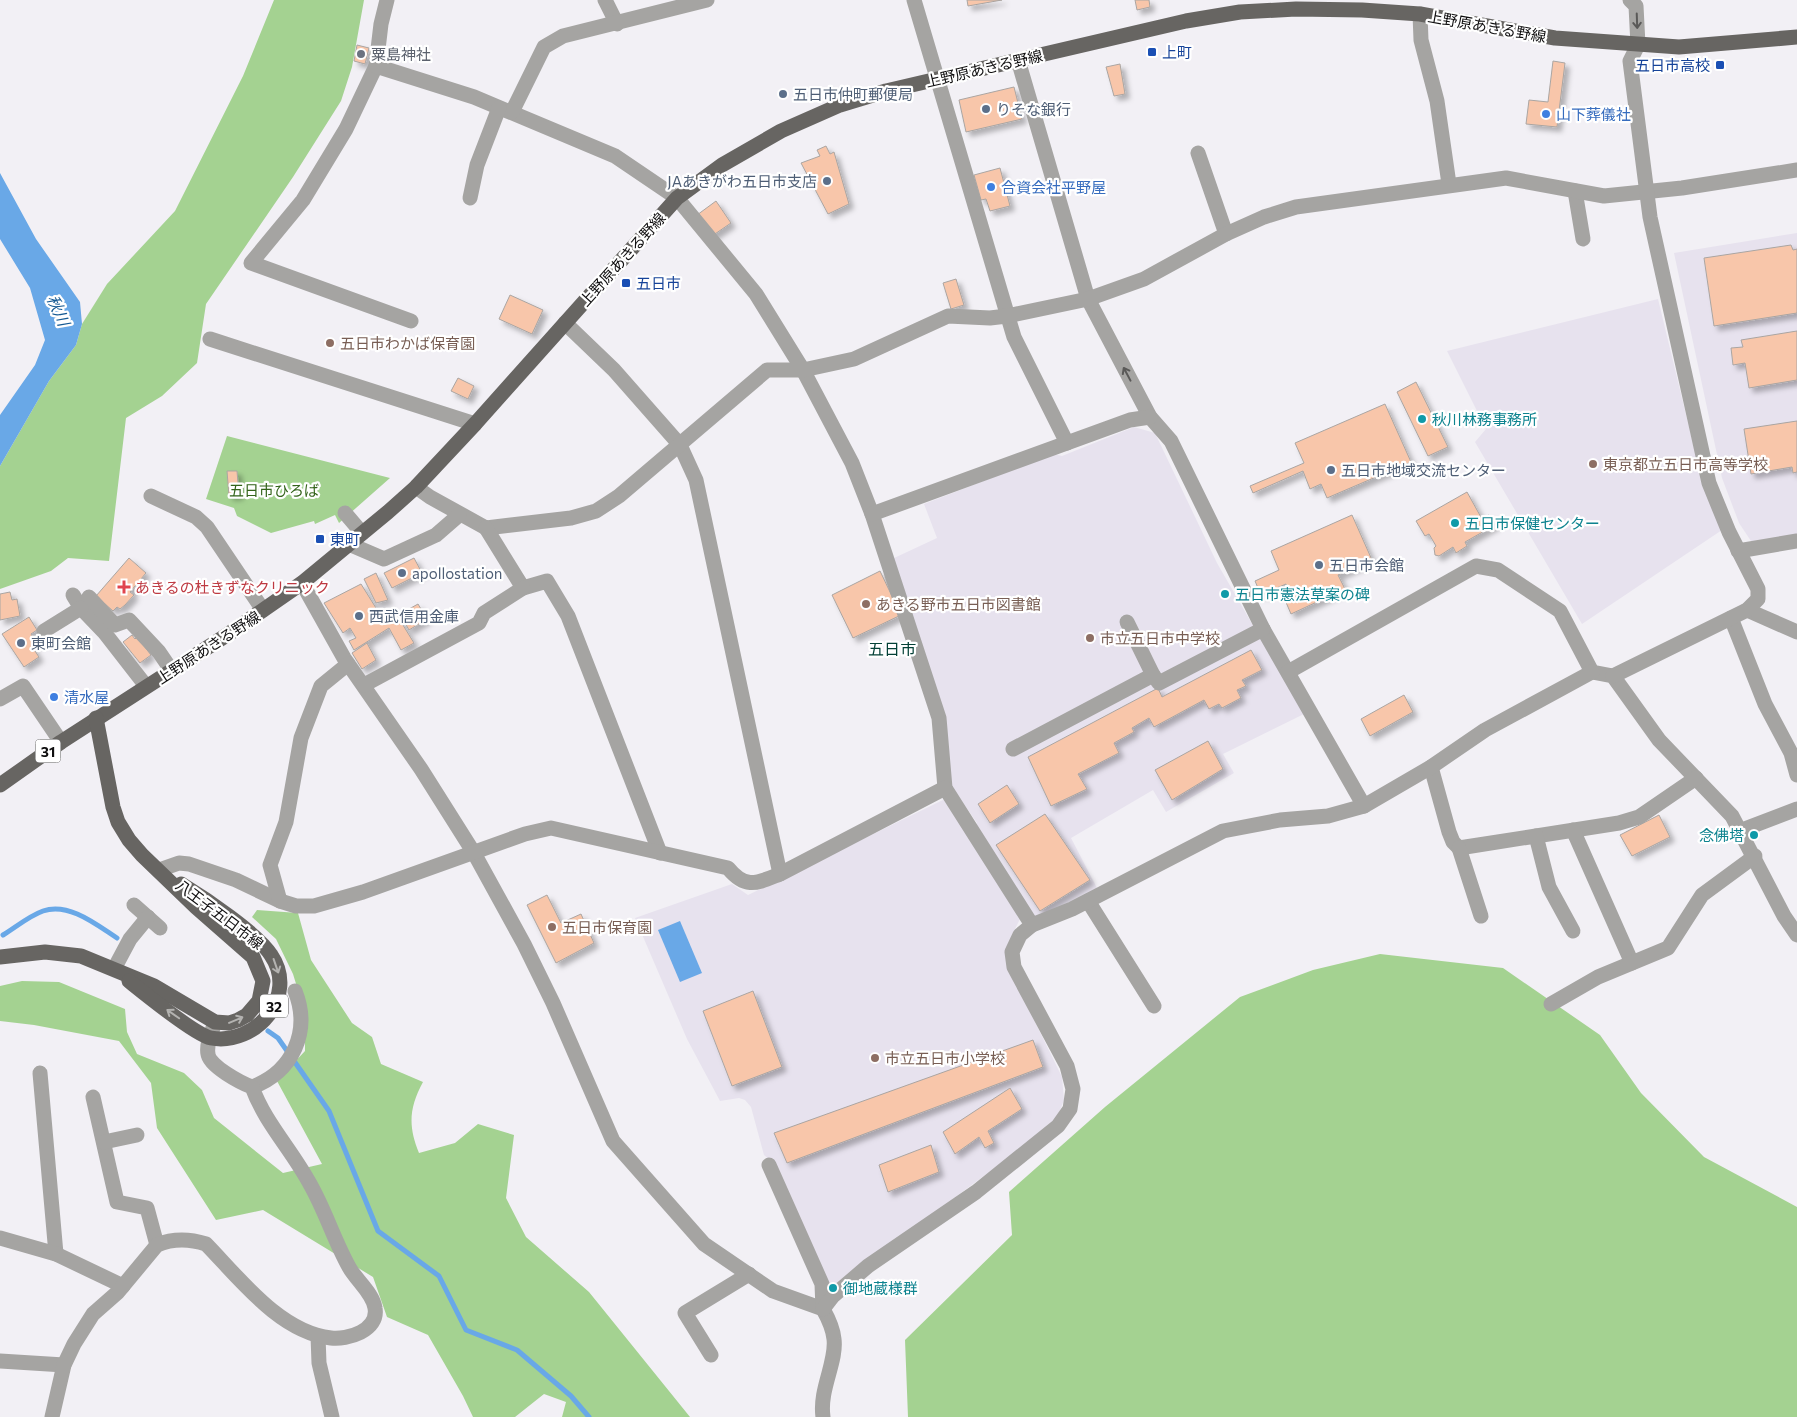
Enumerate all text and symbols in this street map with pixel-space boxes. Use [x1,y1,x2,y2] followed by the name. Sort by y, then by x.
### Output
[1426,7,1548,45] street label: 上野原あきる野線
[1632,13,1642,29] one-way arrow
[1162,43,1192,61] place label: 上町
[371,45,431,63] place label: 粟島神社
[924,46,1044,90] street label: 上野原あきる野線
[1146,46,1158,58] marker: 上町
[355,48,367,60] marker: 粟島神社
[1635,56,1710,74] place label: 五日市高校
[1714,59,1726,71] marker: 五日市高校
[793,85,913,103] place label: 五日市仲町郵便局
[777,88,789,100] marker: 五日市仲町郵便局
[996,100,1071,118] place label: りそな銀行
[980,103,992,115] marker: りそな銀行
[1556,105,1631,123] place label: 山下葬儀社
[1540,108,1552,120] marker: 山下葬儀社
[667,172,817,190] place label: JAあきがわ五日市支店
[821,175,833,187] marker: JAあきがわ五日市支店
[1001,178,1106,196] place label: 合資会社平野屋
[985,181,997,193] marker: 合資会社平野屋
[575,208,669,310] street label: 上野原あきる野線
[636,274,681,292] place label: 五日市
[620,277,632,289] marker: 五日市
[44,292,75,330] water label: 秋川
[340,334,475,352] place label: 五日市わかば保育園
[324,337,336,349] marker: 五日市わかば保育園
[1122,366,1132,381] one-way arrow
[1432,410,1537,428] place label: 秋川林務事務所
[1416,413,1428,425] marker: 秋川林務事務所
[1603,455,1768,473] place label: 東京都立五日市高等学校
[1587,458,1599,470] marker: 東京都立五日市高等学校
[1341,461,1506,479] place label: 五日市地域交流センター
[1325,464,1337,476] marker: 五日市地域交流センター
[229,481,319,499] park label: 五日市ひろば
[1465,514,1600,532] place label: 五日市保健センター
[1449,517,1461,529] marker: 五日市保健センター
[330,530,360,548] place label: 東町
[314,533,326,545] marker: 東町
[1329,556,1404,574] place label: 五日市会館
[1313,559,1325,571] marker: 五日市会館
[412,564,502,582] place label: apollostation
[396,567,408,579] marker: apollostation
[135,578,330,596] place label: あきるの杜きずなクリニック
[117,580,131,594] marker: あきるの杜きずなクリニック
[1235,585,1370,603] place label: 五日市憲法草案の碑
[1219,588,1231,600] marker: 五日市憲法草案の碑
[876,595,1041,613] place label: あきる野市五日市図書館
[860,598,872,610] marker: あきる野市五日市図書館
[153,607,263,687] street label: 上野原あきる野線
[369,607,459,625] place label: 西武信用金庫
[353,610,365,622] marker: 西武信用金庫
[1100,629,1220,647] place label: 市立五日市中学校
[1084,632,1096,644] marker: 市立五日市中学校
[31,634,91,652] place label: 東町会館
[15,637,27,649] marker: 東町会館
[868,639,916,658] district label: 五日市
[64,688,109,706] place label: 清水屋
[48,691,60,703] marker: 清水屋
[36,739,60,762] road number: 31
[1699,826,1744,844] place label: 念佛塔
[1748,829,1760,841] marker: 念佛塔
[173,875,267,953] street label: 八王子五日市線
[562,918,652,936] place label: 五日市保育園
[546,921,558,933] marker: 五日市保育園
[272,958,281,973] one-way arrow
[260,994,288,1018] road number: 32
[167,1009,181,1019] one-way arrow
[228,1014,243,1024] one-way arrow
[885,1049,1005,1067] place label: 市立五日市小学校
[869,1052,881,1064] marker: 市立五日市小学校
[843,1279,918,1297] place label: 御地蔵様群
[827,1282,839,1294] marker: 御地蔵様群

